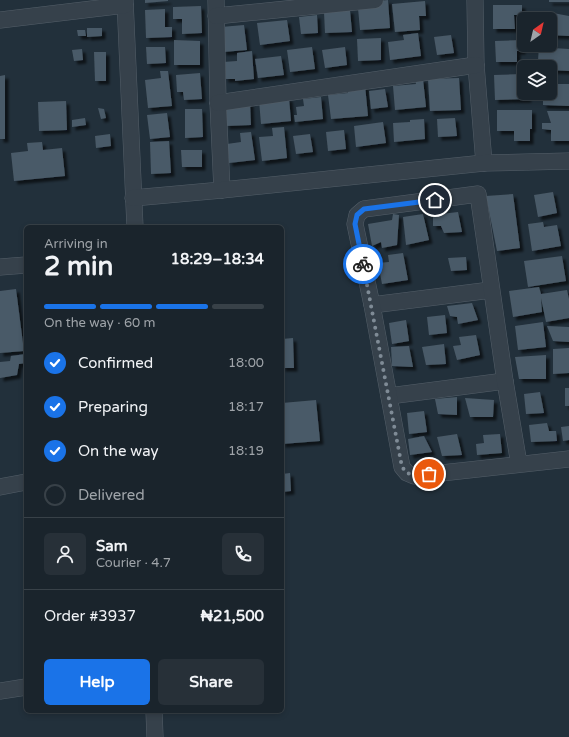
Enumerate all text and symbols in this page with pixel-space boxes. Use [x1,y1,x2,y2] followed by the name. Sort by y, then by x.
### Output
[517,12,557,52] north arrow
[517,12,557,100] map controls
[517,60,557,100] button: layers
[418,183,452,217] pin
[424,189,446,211] icon: home
[44,236,108,252] text: Arriving in
[343,244,383,284] courier
[171,250,264,268] text: 18:29–18:34
[44,251,113,282] text: 2 min
[352,253,374,275] icon: bike
[44,315,156,331] text: On the way · 60 m
[44,352,66,374] icon: check
[78,354,153,372] text: Confirmed
[228,355,264,371] text: 18:00
[44,396,66,418] icon: check
[78,398,148,416] text: Preparing
[228,399,264,415] text: 18:17
[44,440,66,462] icon: check
[78,442,158,460] text: On the way
[228,443,264,459] text: 18:19
[412,457,446,491] pin
[418,463,440,485] icon: bag
[78,486,145,504] text: Delivered
[44,533,86,575] button: person
[222,533,264,575] button: phone
[96,537,127,555] text: Sam
[96,555,171,571] text: Courier · 4.7
[44,607,136,625] text: Order #3937
[200,607,264,625] text: ₦21,500
[44,659,150,705] button: Help
[158,659,264,705] button: Share

